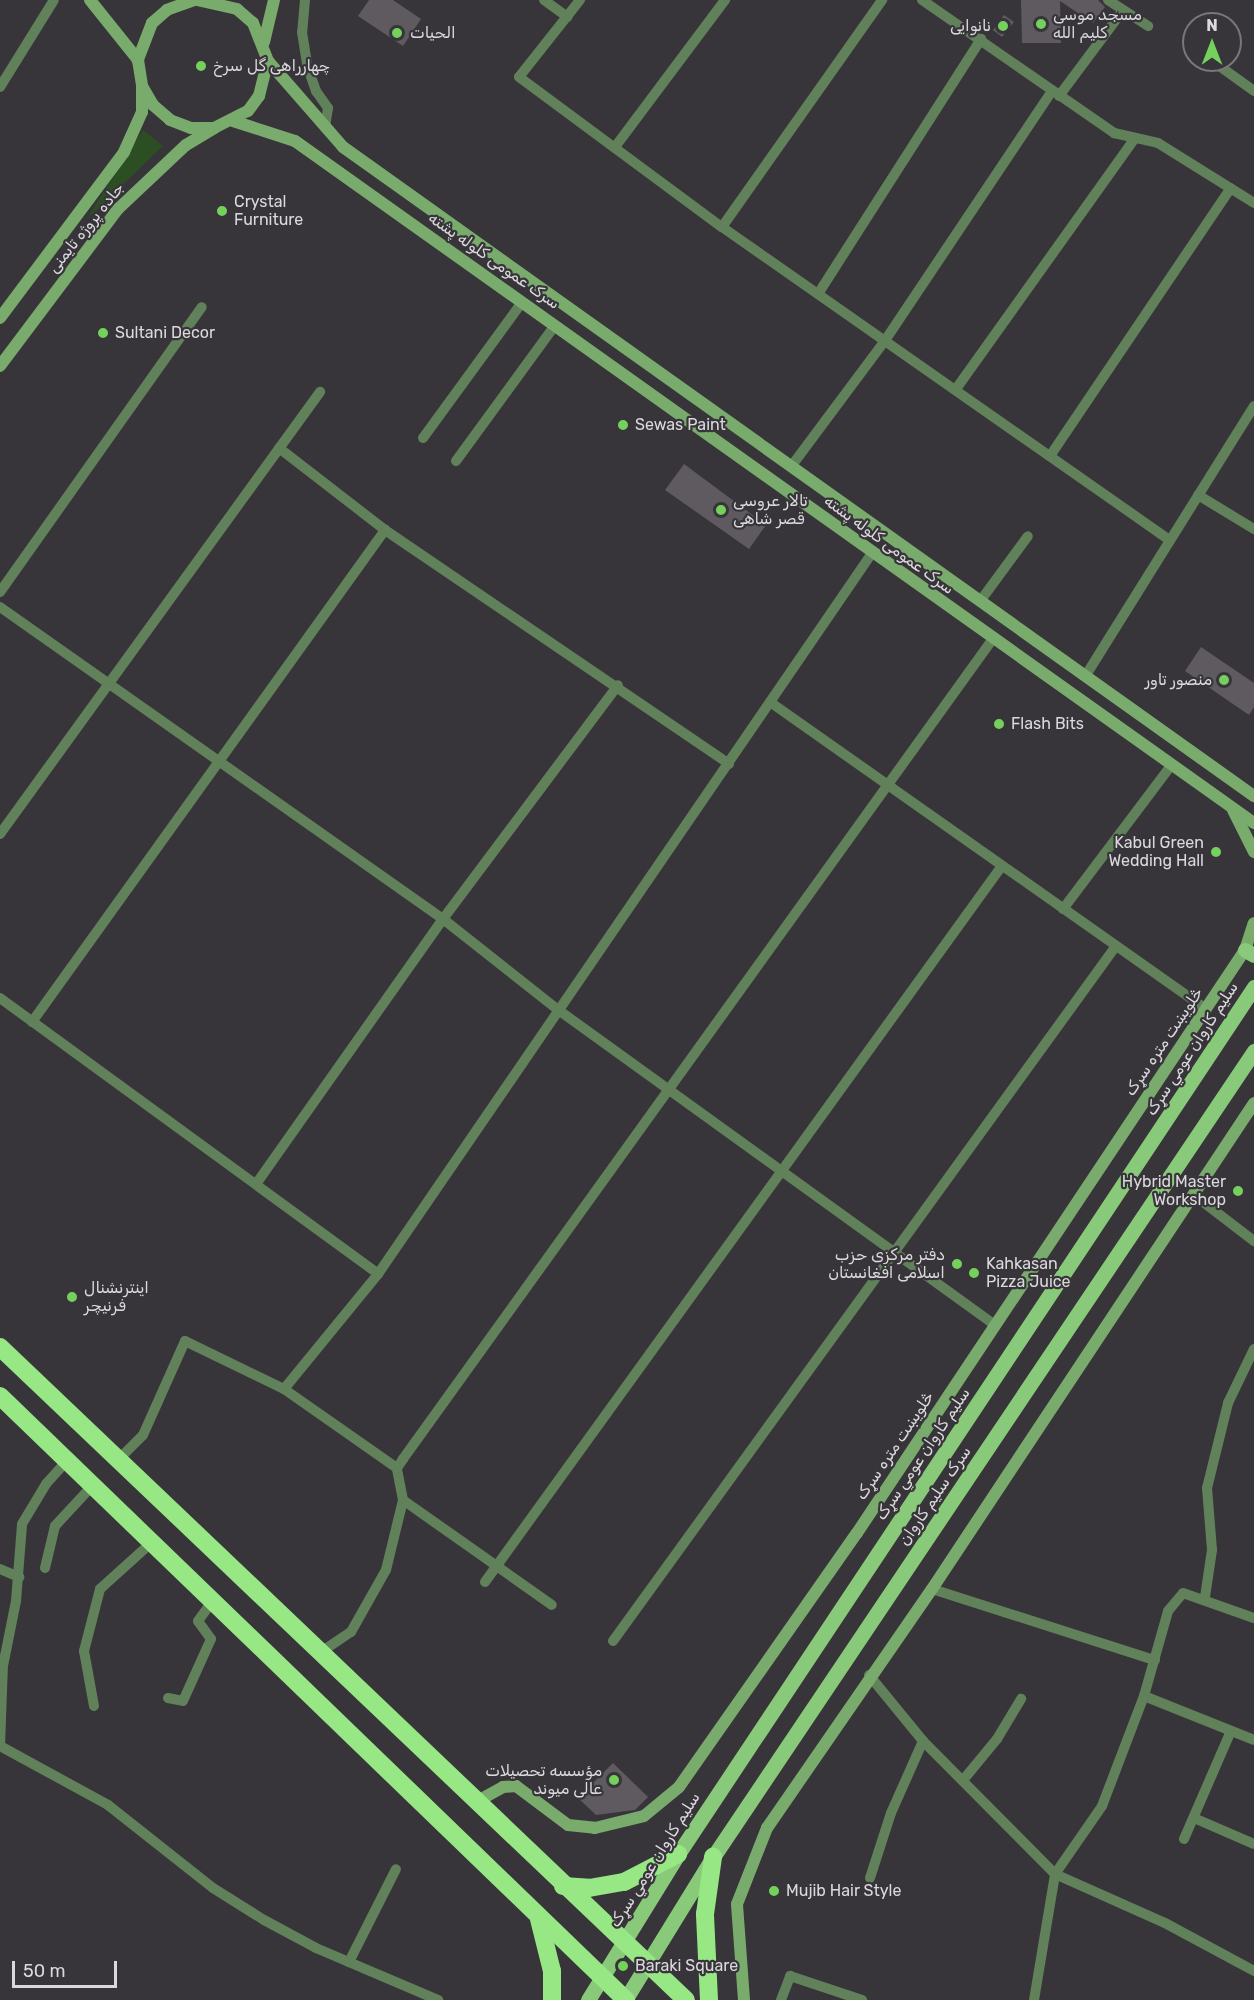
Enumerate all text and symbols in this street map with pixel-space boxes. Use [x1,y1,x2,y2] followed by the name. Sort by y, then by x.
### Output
[1053,5,1142,43] place label: مسجد موسی کلیم الله
[1182,12,1242,72] north arrow
[950,16,991,36] place label: نانوایی
[1206,16,1218,35] text: N
[1034,17,1048,31] marker: مسجد موسی کلیم الله
[996,19,1010,33] marker: نانوایی
[410,23,456,43] place label: الحیات
[388,24,406,42] marker: الحیات
[213,56,330,76] place label: چهارراهی گل سرخ
[194,59,208,73] marker: چهارراهی گل سرخ
[44,179,128,277] street label: جاده پروژه تایمنی
[234,192,303,230] place label: Crystal Furniture
[215,204,229,218] marker: Crystal Furniture
[425,208,563,314] street label: سرک عمومی کلوله پشته
[115,323,215,343] place label: Sultani Decor
[96,326,110,340] marker: Sultani Decor
[635,415,726,435] place label: Sewas Paint
[616,418,630,432] marker: Sewas Paint
[733,491,808,529] place label: تالار عروسی قصر شاهی
[820,491,958,599] street label: سرک عمومی کلوله پشته
[714,503,728,517] marker: تالار عروسی قصر شاهی
[1145,670,1212,690] place label: منصور تاور
[1217,673,1231,687] marker: منصور تاور
[1011,714,1084,734] place label: Flash Bits
[992,717,1006,731] marker: Flash Bits
[1108,833,1204,871] place label: Kabul Green Wedding Hall
[1209,845,1223,859] marker: Kabul Green Wedding Hall
[1142,979,1242,1119] street label: سلیم کاروان عومي سړک
[1121,984,1207,1100] street label: څلویښت متره سړک
[1122,1172,1226,1210] place label: Hybrid Master Workshop
[1231,1184,1245,1198] marker: Hybrid Master Workshop
[828,1245,945,1283] place label: دفتر مرکزی حزب اسلامی افغانستان
[986,1254,1071,1292] place label: Kahkasan Pizza Juice
[950,1257,964,1271] marker: دفتر مرکزی حزب اسلامی افغانستان
[967,1266,981,1280] marker: Kahkasan Pizza Juice
[84,1278,149,1316] place label: اینترنشنال فرنیچر
[65,1290,79,1304] marker: اینترنشنال فرنیچر
[872,1384,974,1524] street label: سلیم کاروان عومي سړک
[852,1388,938,1504] street label: څلویښت متره سړک
[895,1443,975,1549] street label: سرک سلیم کاروان
[485,1761,602,1799] place label: مؤسسه تحصیلات عالی میوند
[607,1773,621,1787] marker: مؤسسه تحصیلات عالی میوند
[606,1789,704,1931] street label: سلیم کاروان عومي سړک
[786,1881,902,1901] place label: Mujib Hair Style
[767,1884,781,1898] marker: Mujib Hair Style
[15,1949,120,1987] scale bar
[635,1956,738,1976] place label: Baraki Square
[616,1959,630,1973] marker: Baraki Square
[23,1960,66,1982] text: 50 m

